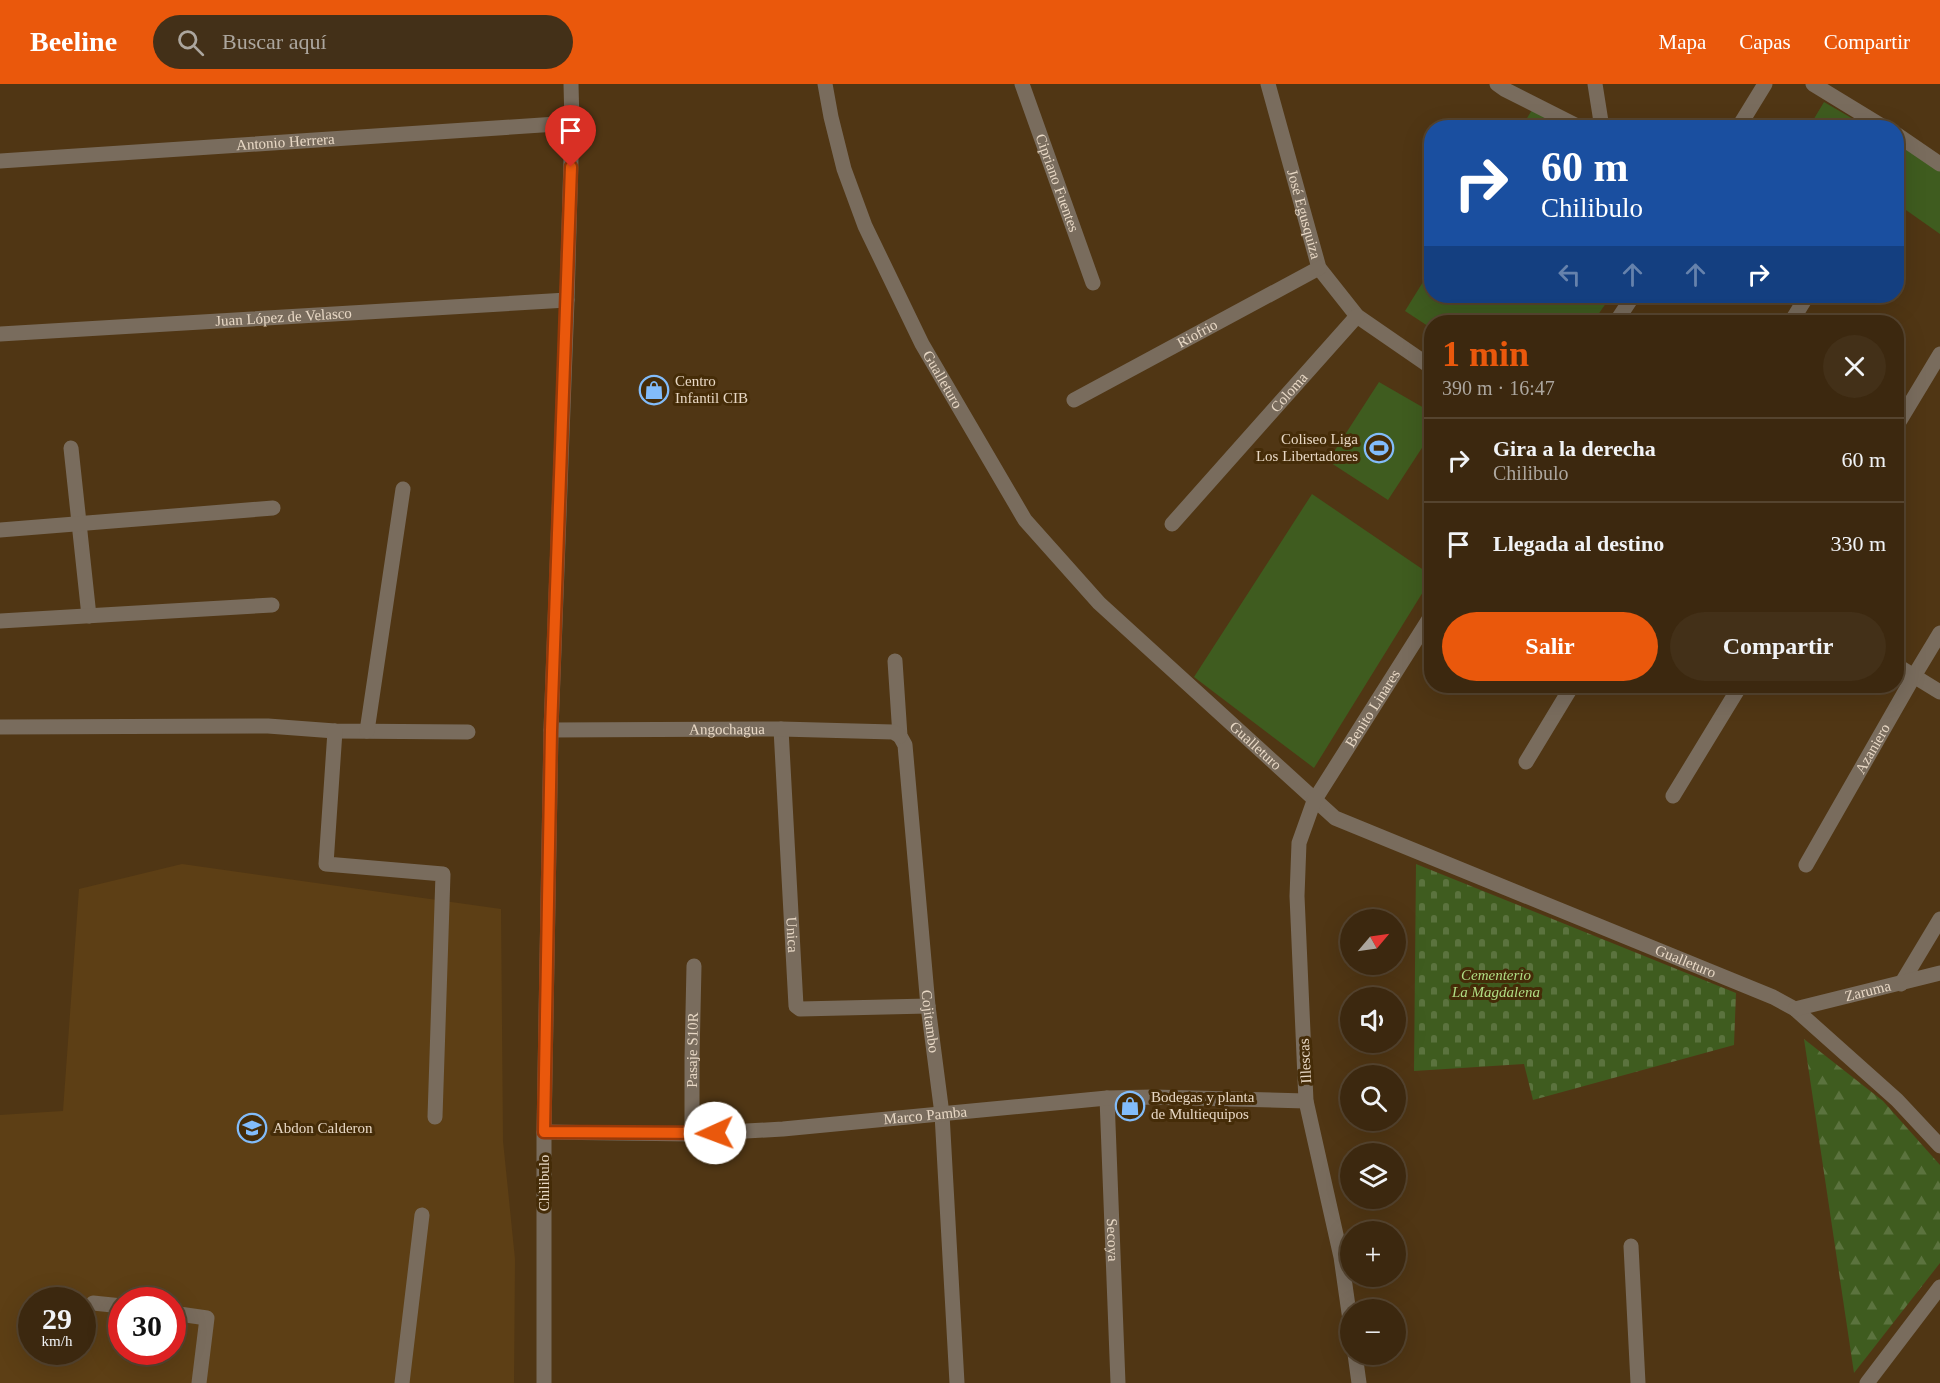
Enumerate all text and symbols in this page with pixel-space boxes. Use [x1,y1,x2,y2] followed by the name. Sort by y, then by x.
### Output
[153,15,573,69] search box
[30,26,117,57] text: Beeline
[174,26,207,59] icon: search
[222,29,327,54] text: Buscar aquí
[1659,30,1706,54] text: Mapa
[1739,30,1791,54] text: Capas
[1824,30,1910,54] text: Compartir
[545,105,596,167] pin
[554,114,587,147] icon: arrive
[236,131,336,153] street label: Antonio Herrera
[1032,132,1082,234] street label: Cipriano Fuentes
[1442,144,1520,222] icon: right
[1541,144,1629,190] text: 60 m
[1284,168,1324,261] street label: José Egusquiza
[1541,193,1643,223] text: Chilibulo
[1553,258,1586,291] icon: left
[1616,258,1649,291] icon: ahead
[1679,258,1712,291] icon: ahead
[1742,258,1775,291] icon: right
[215,305,352,329] street label: Juan López de Velasco
[1174,316,1220,351] street label: Riofrio
[1442,334,1529,374] text: 1 min
[1823,335,1886,398] button: close
[920,348,966,411] street label: Gualleturo
[1267,369,1311,416] street label: Coloma
[675,373,748,406] place label: Centro Infantil CIB
[638,374,670,406] shop icon: Centro Infantil CIB
[1442,377,1555,399] text: 390 m · 16:47
[1256,431,1358,464] place label: Coliseo Liga Los Libertadores
[1363,432,1395,464] sports icon: Coliseo Liga Los Libertadores
[1493,436,1656,461] text: Gira a la derecha
[1442,444,1475,477] icon: right
[1841,447,1886,472] text: 60 m
[1493,462,1569,484] text: Chilibulo
[1442,528,1475,561] icon: arrive
[1493,531,1664,556] text: Llegada al destino
[1830,531,1886,556] text: 330 m
[1442,612,1658,681] button: Salir
[1670,612,1886,681] button: Compartir
[1342,666,1403,750] street label: Benito Linares
[1227,718,1285,773] street label: Gualleturo
[689,721,765,737] street label: Angochagua
[1852,721,1893,777] street label: Azaniero
[1340,909,1406,975] north arrow
[1340,909,1406,1365] map controls
[783,916,801,953] street label: Unica
[1653,942,1718,981] street label: Gualleturo
[1451,967,1540,1000] park label: Cementerio La Magdalena
[1843,977,1893,1004] street label: Zaruma
[1340,987,1406,1053] button: sound
[919,989,942,1054] street label: Cojitambo
[684,1012,701,1088] street label: Pasaje S10R
[1296,1038,1314,1084] street label: Illescas
[1340,1065,1406,1131] button: search
[1151,1089,1255,1122] place label: Bodegas y planta de Multiequipos
[1114,1090,1146,1122] shop icon: Bodegas y planta de Multiequipos
[683,1101,747,1165] position arrow
[883,1103,968,1127] street label: Marco Pamba
[236,1112,268,1144] school or university icon: Abdon Calderon
[273,1120,373,1136] place label: Abdon Calderon
[1340,1143,1406,1209] button: layers
[536,1155,552,1211] street label: Chilibulo
[1104,1218,1121,1262] street label: Secoya
[1340,1221,1406,1287] button: +
[108,1287,186,1365] speed limit sign: 30
[1340,1299,1406,1365] button: −
[42,1302,72,1335] text: 29
[42,1333,72,1349] text: km/h

